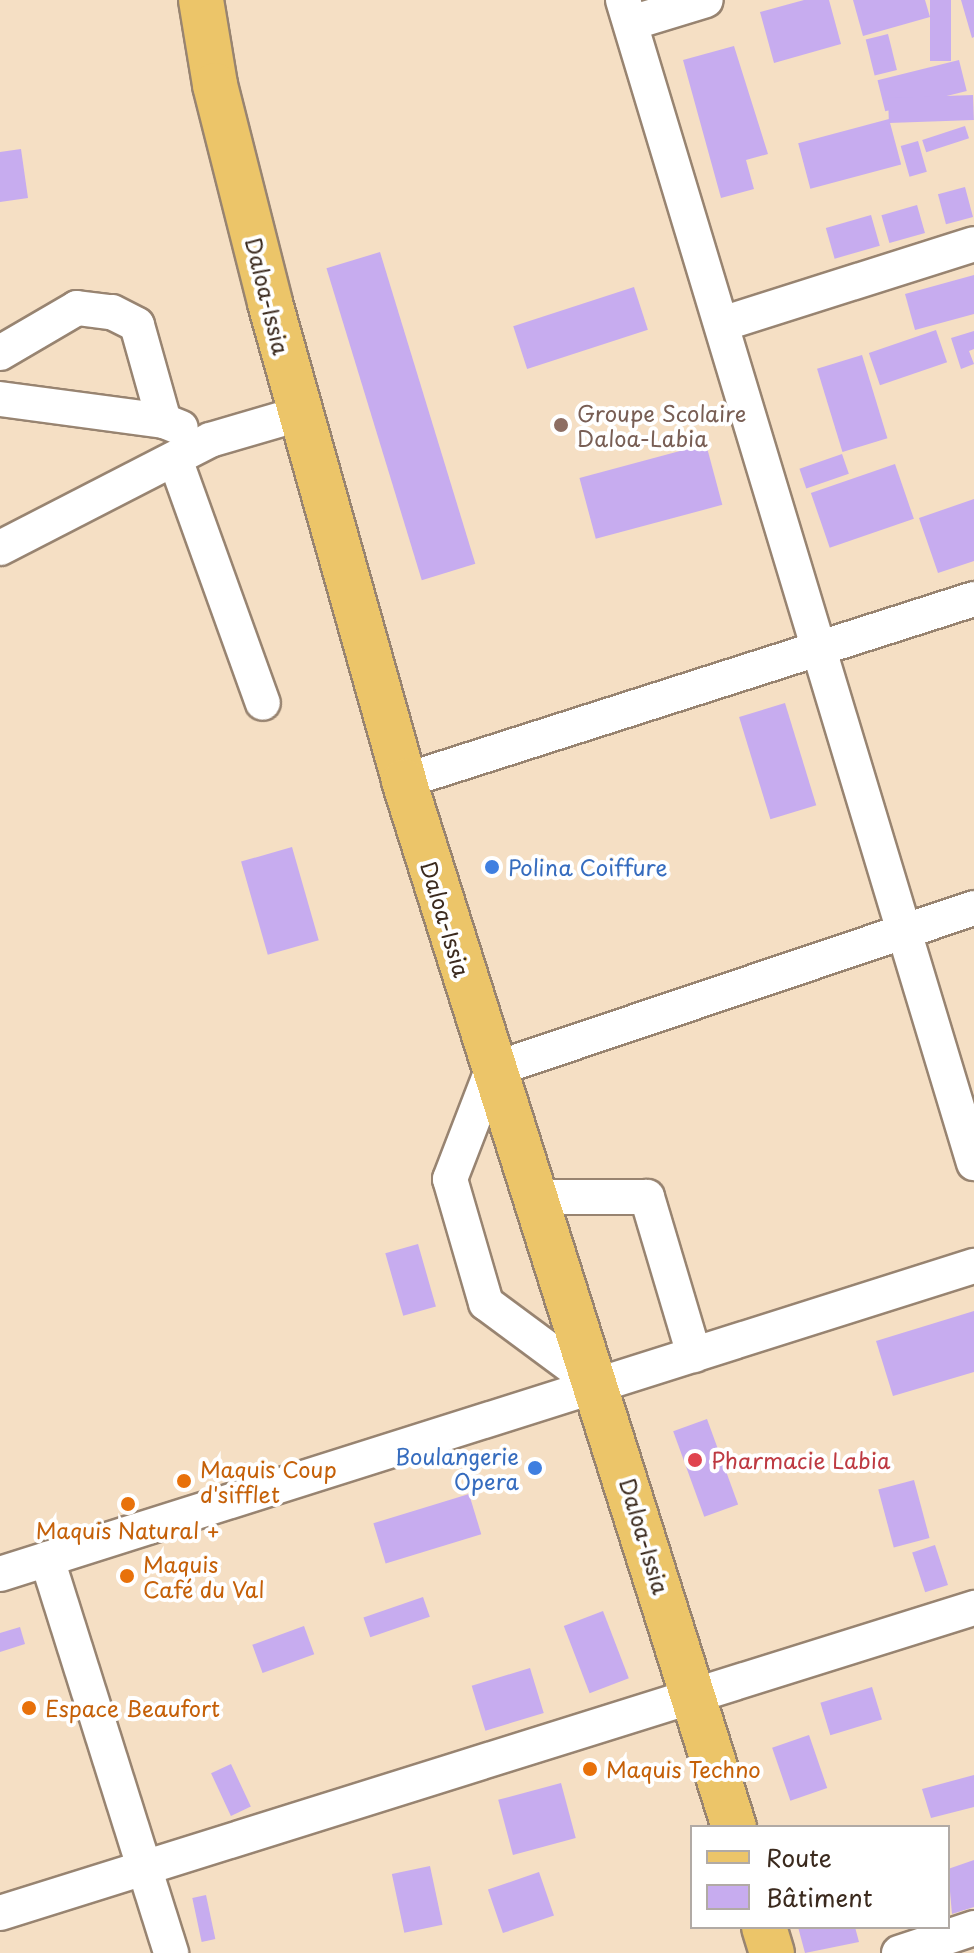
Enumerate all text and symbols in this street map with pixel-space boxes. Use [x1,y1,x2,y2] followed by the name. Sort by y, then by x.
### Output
[241,235,295,357] street label: Daloa-Issia
[577,399,746,450] place label: Groupe Scolaire Daloa-Labia
[552,416,570,434] marker: Groupe Scolaire Daloa-Labia
[508,854,667,880] place label: Polina Coiffure
[416,858,476,980] street label: Daloa-Issia
[483,858,501,876] marker: Polina Coiffure
[395,1442,519,1494] place label: Boulangerie Opera
[711,1447,891,1473] place label: Pharmacie Labia
[686,1451,704,1469] marker: Pharmacie Labia
[200,1455,337,1506] place label: Maquis Coup d'sifflet
[526,1459,544,1477] marker: Boulangerie Opera
[175,1472,193,1490] marker: Maquis Coup d'sifflet
[615,1475,675,1597] street label: Daloa-Issia
[119,1495,137,1513] marker: Maquis Natural +
[35,1517,221,1543] place label: Maquis Natural +
[143,1550,266,1602] place label: Maquis Café du Val
[118,1567,136,1585] marker: Maquis Café du Val
[45,1695,220,1721] place label: Espace Beaufort
[20,1699,38,1717] marker: Espace Beaufort
[606,1756,761,1782] place label: Maquis Techno
[581,1760,599,1778] marker: Maquis Techno
[690,1825,950,1929] legend
[766,1839,832,1875] text: Route
[766,1879,873,1915] text: Bâtiment

